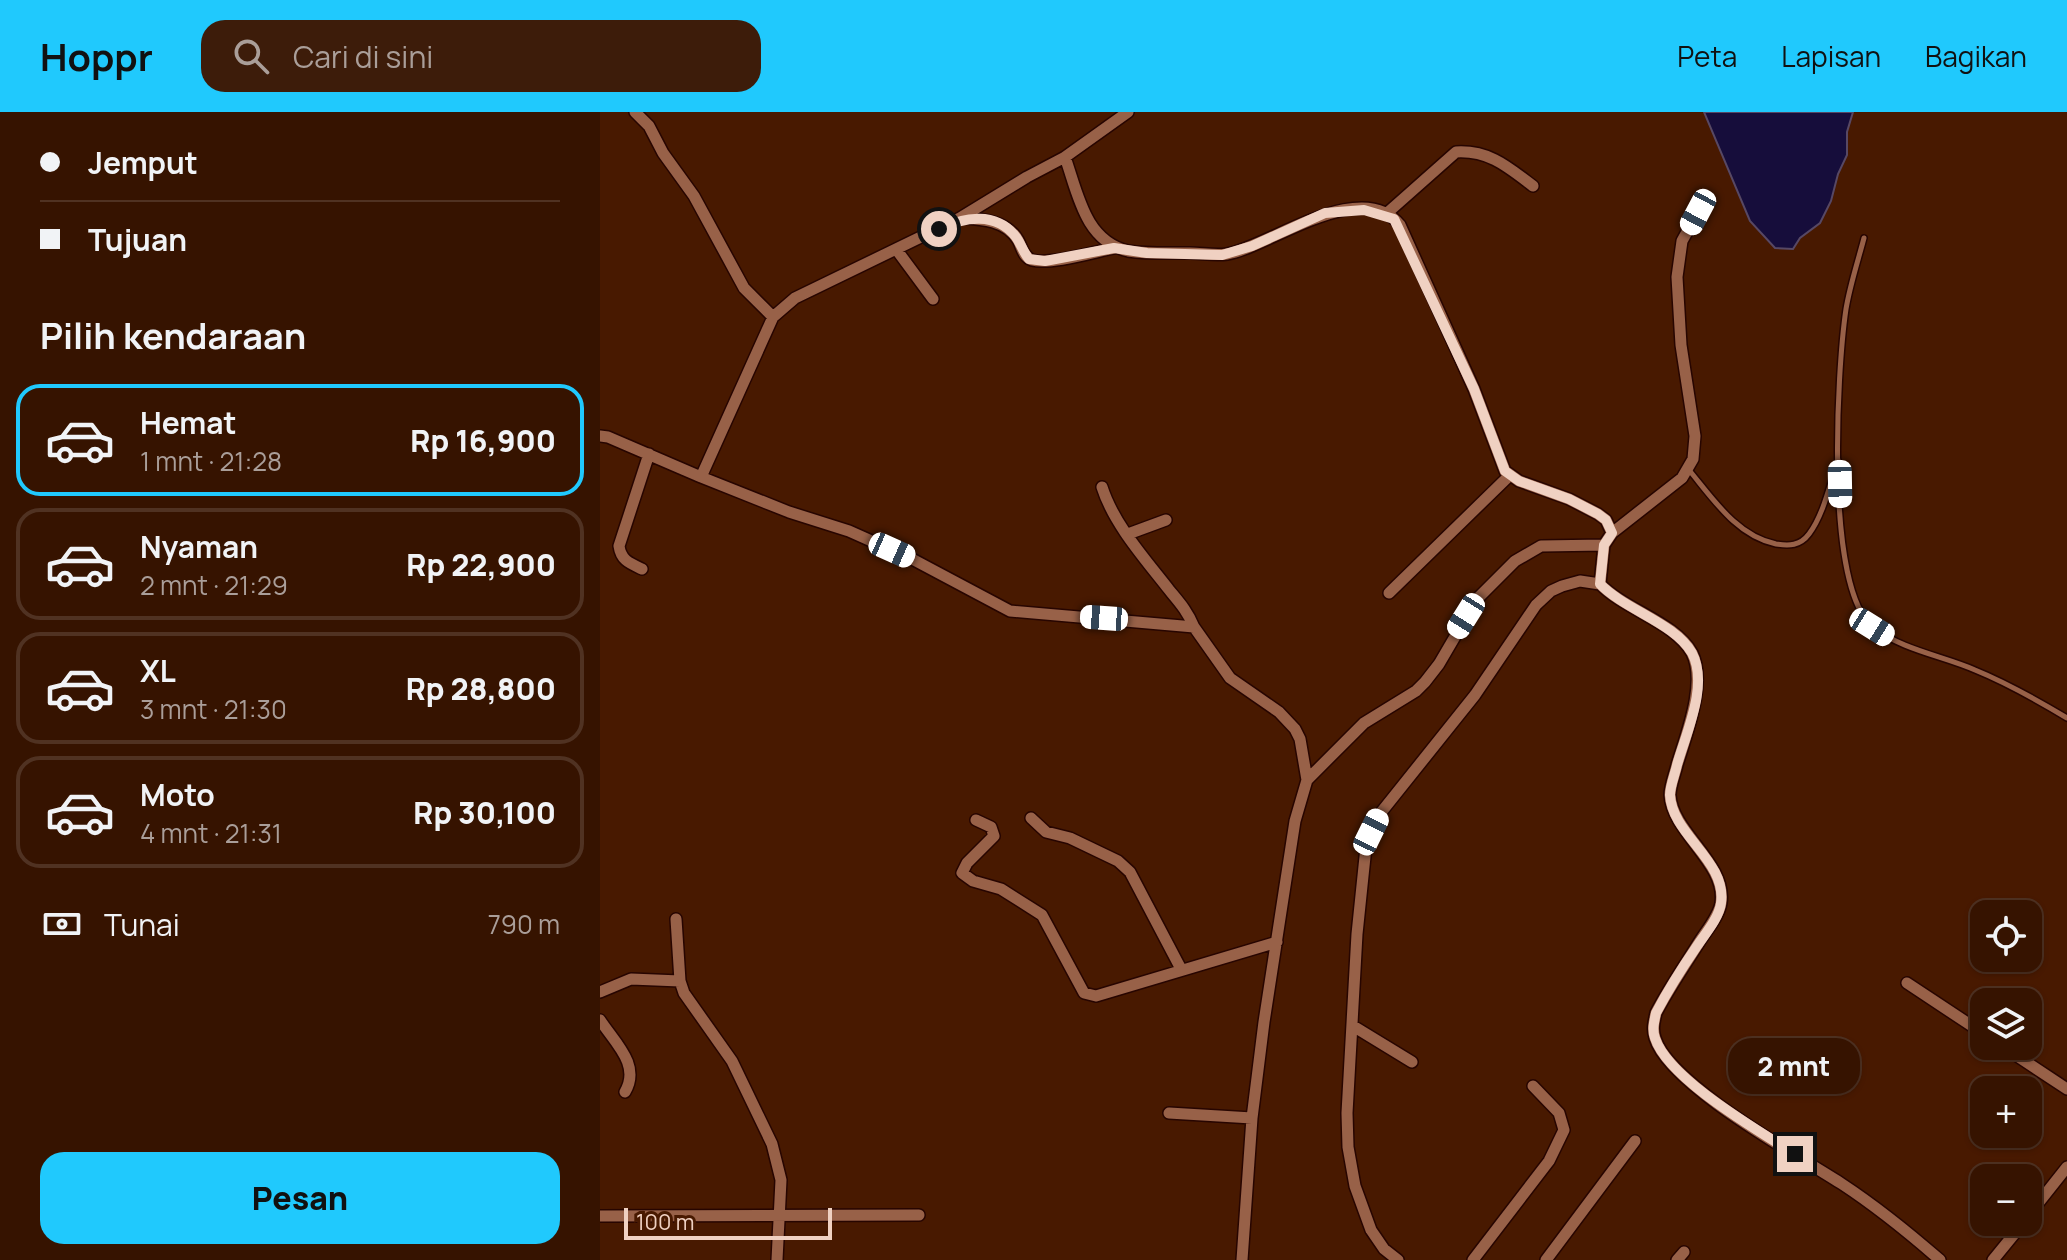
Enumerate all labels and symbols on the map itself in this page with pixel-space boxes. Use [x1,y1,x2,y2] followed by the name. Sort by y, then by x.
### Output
[1676,185,1720,239] car
[921,211,957,247] route start
[1828,460,1852,508] car
[865,529,919,571] car
[1443,589,1489,643] car
[1079,604,1129,632] car
[1845,604,1899,650] car
[1350,805,1392,859] car
[1729,1038,1861,1094] callout: 2 mnt
[1777,1136,1813,1172] route end
[624,1204,832,1240] scale bar

